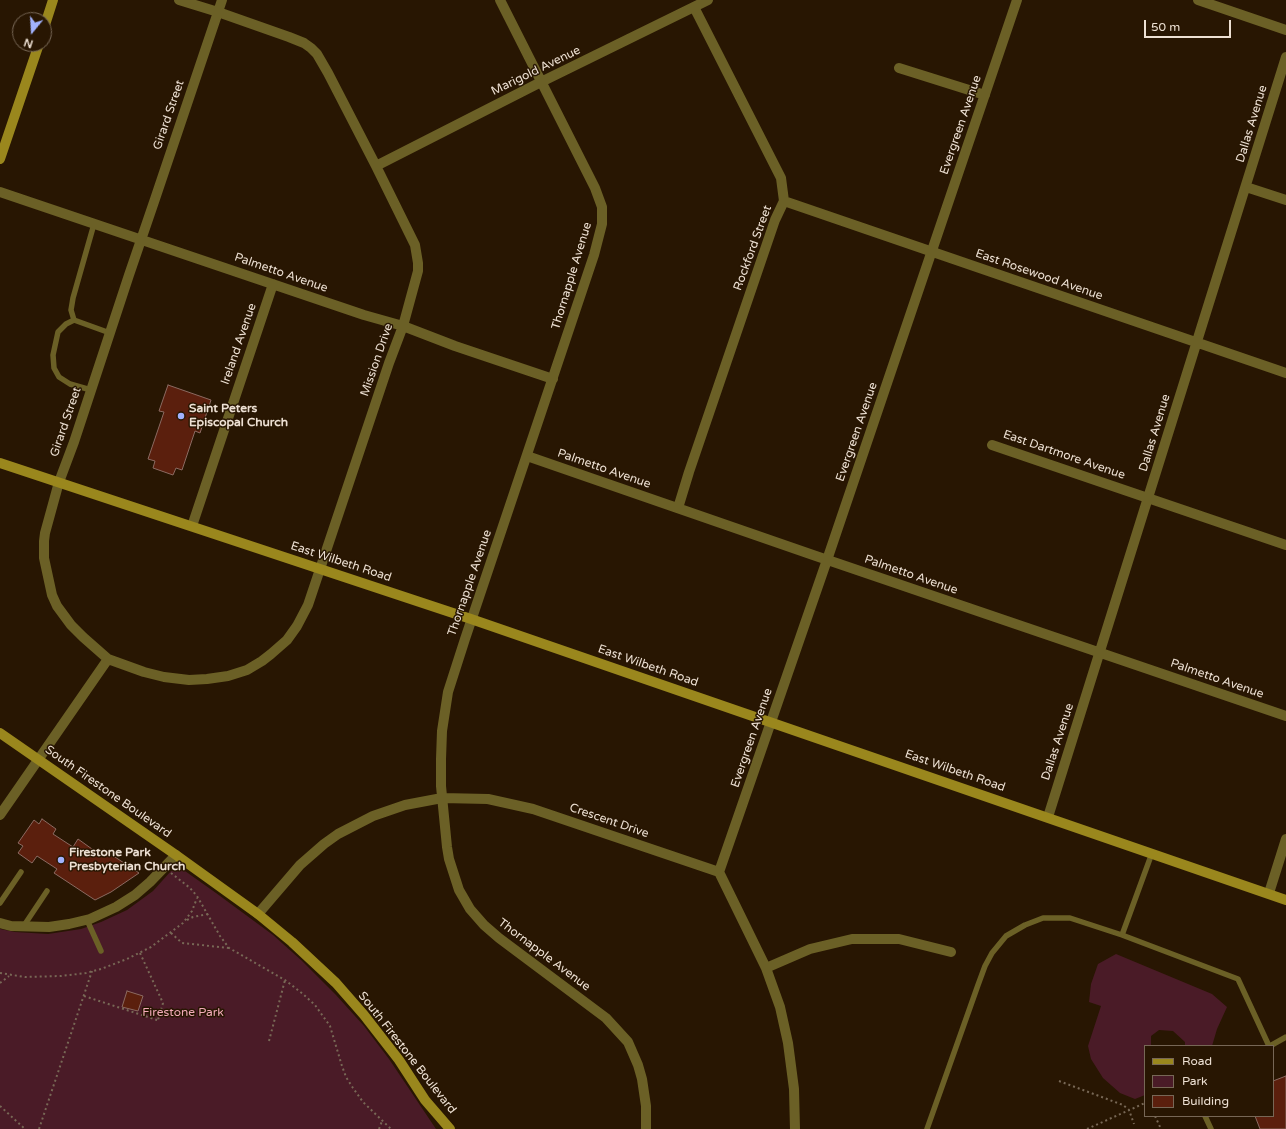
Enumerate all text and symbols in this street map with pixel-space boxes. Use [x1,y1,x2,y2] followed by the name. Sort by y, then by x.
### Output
[12,12,52,52] north arrow
[1146,12,1233,38] scale bar
[1151,20,1180,34] text: 50 m
[22,35,35,50] text: N
[489,43,583,99] street label: Marigold Avenue
[937,74,985,176] street label: Evergreen Avenue
[150,78,188,152] street label: Girard Street
[1233,84,1271,164] street label: Dallas Avenue
[731,203,775,293] street label: Rockford Street
[549,221,595,331] street label: Thornapple Avenue
[973,246,1105,304] street label: East Rosewood Avenue
[232,250,330,296] street label: Palmetto Avenue
[218,301,260,387] street label: Ireland Avenue
[358,322,396,398] street label: Mission Drive
[833,381,881,483] street label: Evergreen Avenue
[47,385,85,459] street label: Girard Street
[1136,393,1174,473] street label: Dallas Avenue
[189,402,288,430] place label: Saint Peters Episcopal Church
[176,411,186,421] marker: Saint Peters Episcopal Church
[1001,427,1127,483] street label: East Dartmore Avenue
[555,446,653,492] street label: Palmetto Avenue
[445,528,495,638] street label: Thornapple Avenue
[289,539,393,585] street label: East Wilbeth Road
[862,552,960,598] street label: Palmetto Avenue
[596,642,700,690] street label: East Wilbeth Road
[1168,656,1266,702] street label: Palmetto Avenue
[728,687,776,789] street label: Evergreen Avenue
[1039,702,1077,782] street label: Dallas Avenue
[42,743,174,841] street label: South Firestone Boulevard
[903,747,1007,795] street label: East Wilbeth Road
[568,801,650,841] street label: Crescent Drive
[69,846,185,874] place label: Firestone Park Presbyterian Church
[56,855,66,865] marker: Firestone Park Presbyterian Church
[495,916,593,994] street label: Thornapple Avenue
[355,989,459,1117] street label: South Firestone Boulevard
[142,1006,224,1020] park label: Firestone Park
[1144,1045,1274,1117] legend
[1182,1054,1212,1068] text: Road
[1182,1074,1208,1088] text: Park
[1182,1094,1229,1108] text: Building

